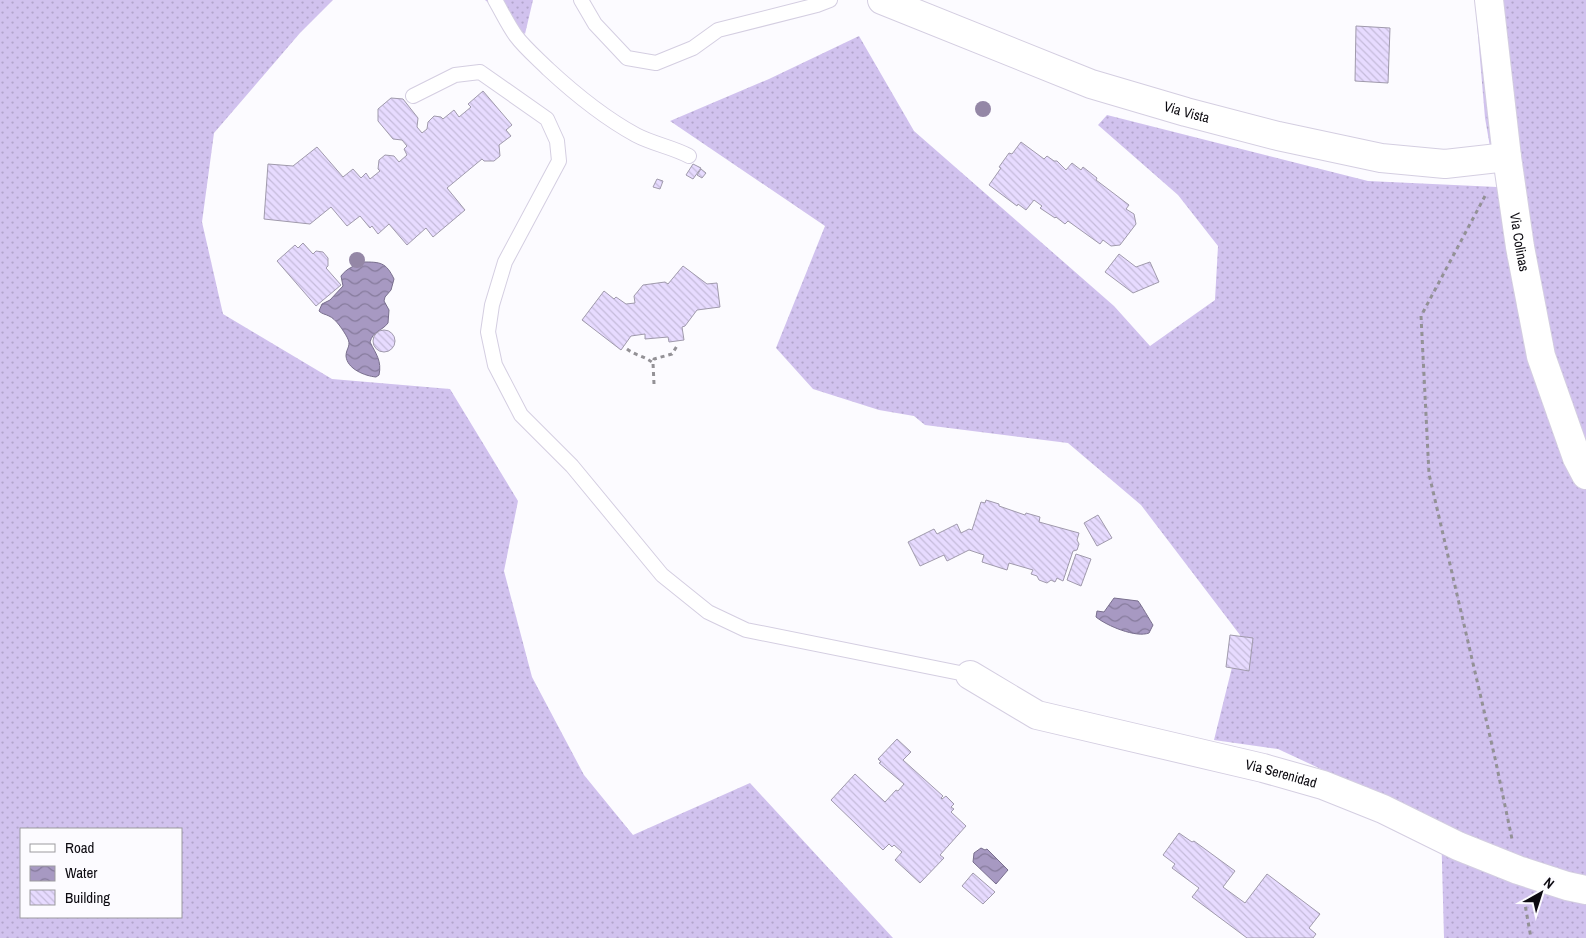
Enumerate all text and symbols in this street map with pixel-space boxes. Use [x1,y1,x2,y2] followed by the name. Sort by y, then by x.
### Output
[1162,97,1212,127] street label: Via Vista
[1506,211,1534,273] street label: Via Colinas
[1244,755,1319,792] street label: Via Serenidad
[20,828,182,918] legend
[65,837,94,858] text: Road
[65,862,97,883] text: Water
[1516,868,1566,918] north arrow
[1540,873,1558,893] text: N
[65,887,110,908] text: Building

